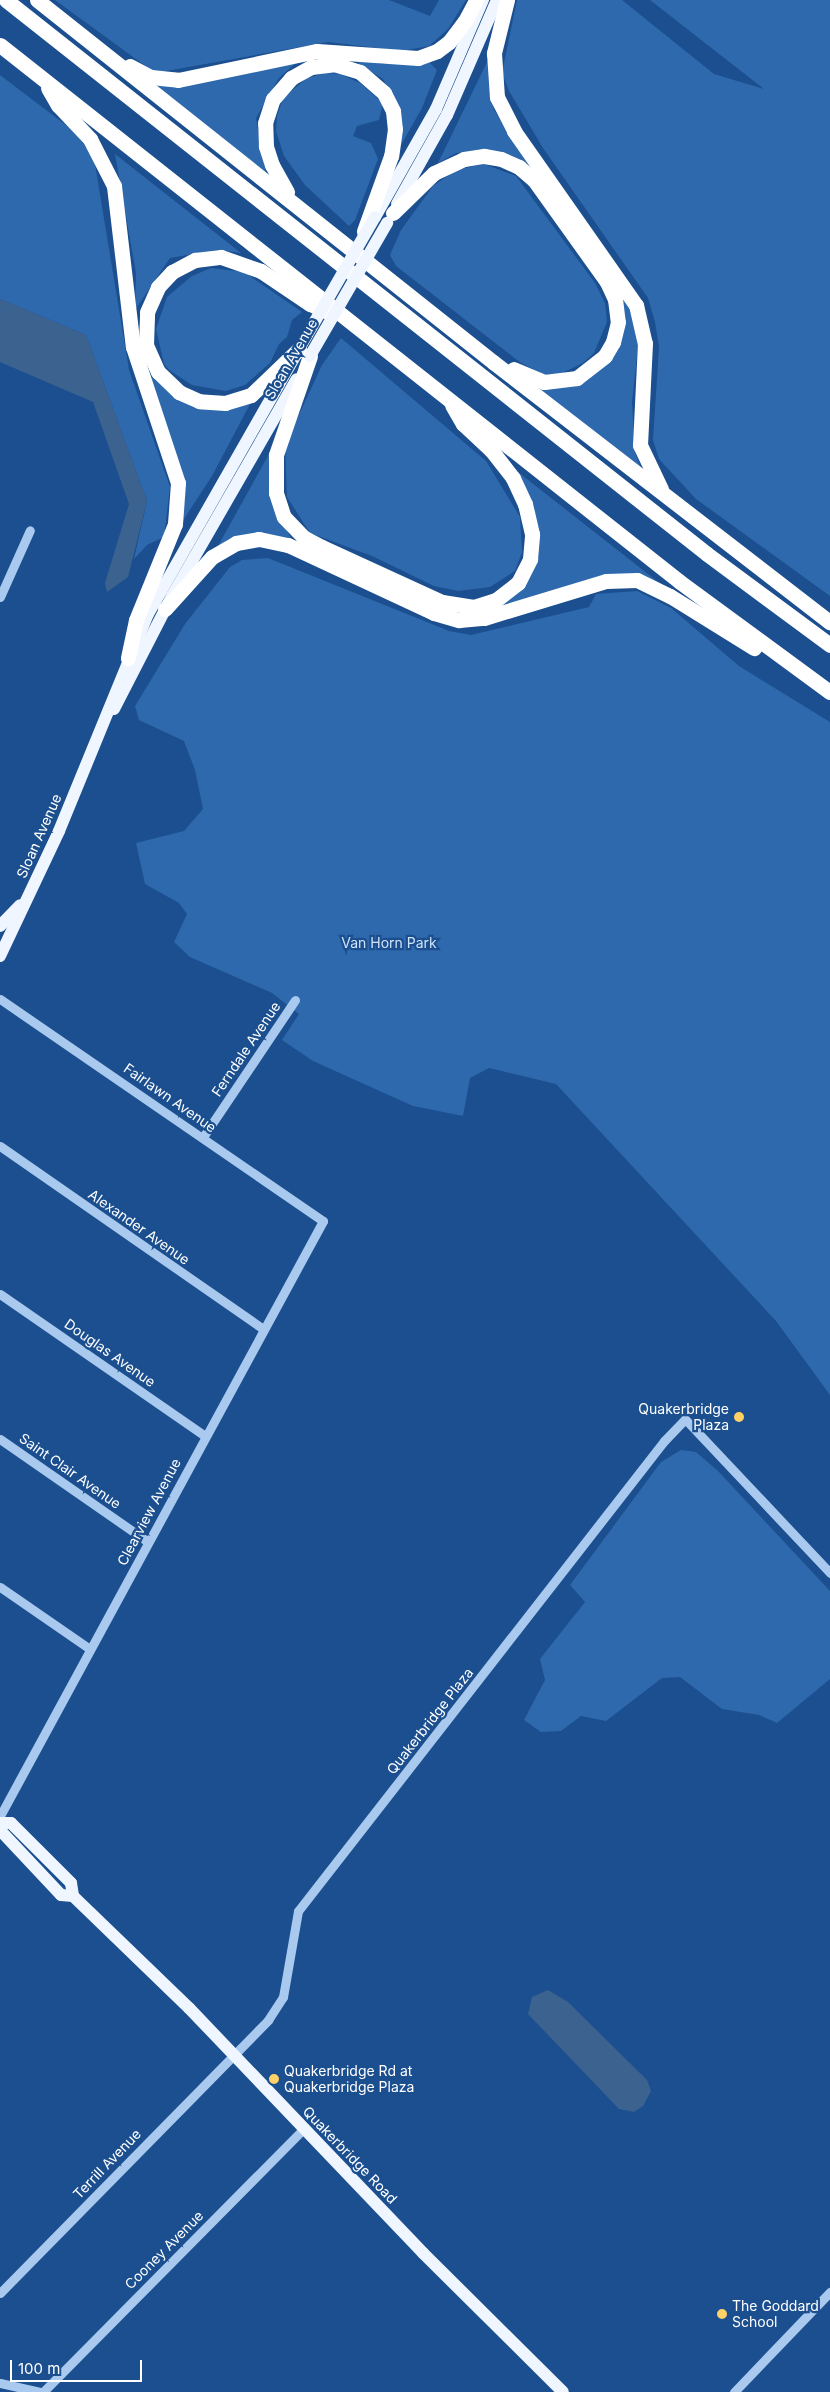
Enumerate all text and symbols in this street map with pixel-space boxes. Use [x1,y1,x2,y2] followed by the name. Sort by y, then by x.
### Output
[261,316,321,402] street label: Sloan Avenue
[13,791,65,881] street label: Sloan Avenue
[341,935,437,951] park label: Van Horn Park
[208,998,284,1100] street label: Ferndale Avenue
[121,1060,219,1136] street label: Fairlawn Avenue
[85,1186,193,1268] street label: Alexander Avenue
[61,1315,159,1391] street label: Douglas Avenue
[638,1401,729,1434] place label: Quakerbridge Plaza
[733,1411,745,1423] marker: Quakerbridge Plaza
[16,1430,124,1512] street label: Saint Clair Avenue
[114,1456,184,1568] street label: Clearview Avenue
[383,1664,477,1778] street label: Quakerbridge Plaza
[284,2063,414,2096] place label: Quakerbridge Rd at Quakerbridge Plaza
[268,2073,280,2085] marker: Quakerbridge Rd at Quakerbridge Plaza
[299,2103,401,2207] street label: Quakerbridge Road
[70,2126,144,2202] street label: Terrill Avenue
[121,2207,207,2293] street label: Cooney Avenue
[732,2298,819,2330] place label: The Goddard School
[716,2308,728,2320] marker: The Goddard School
[12,2350,145,2382] scale bar
[18,2359,60,2378] text: 100 m

